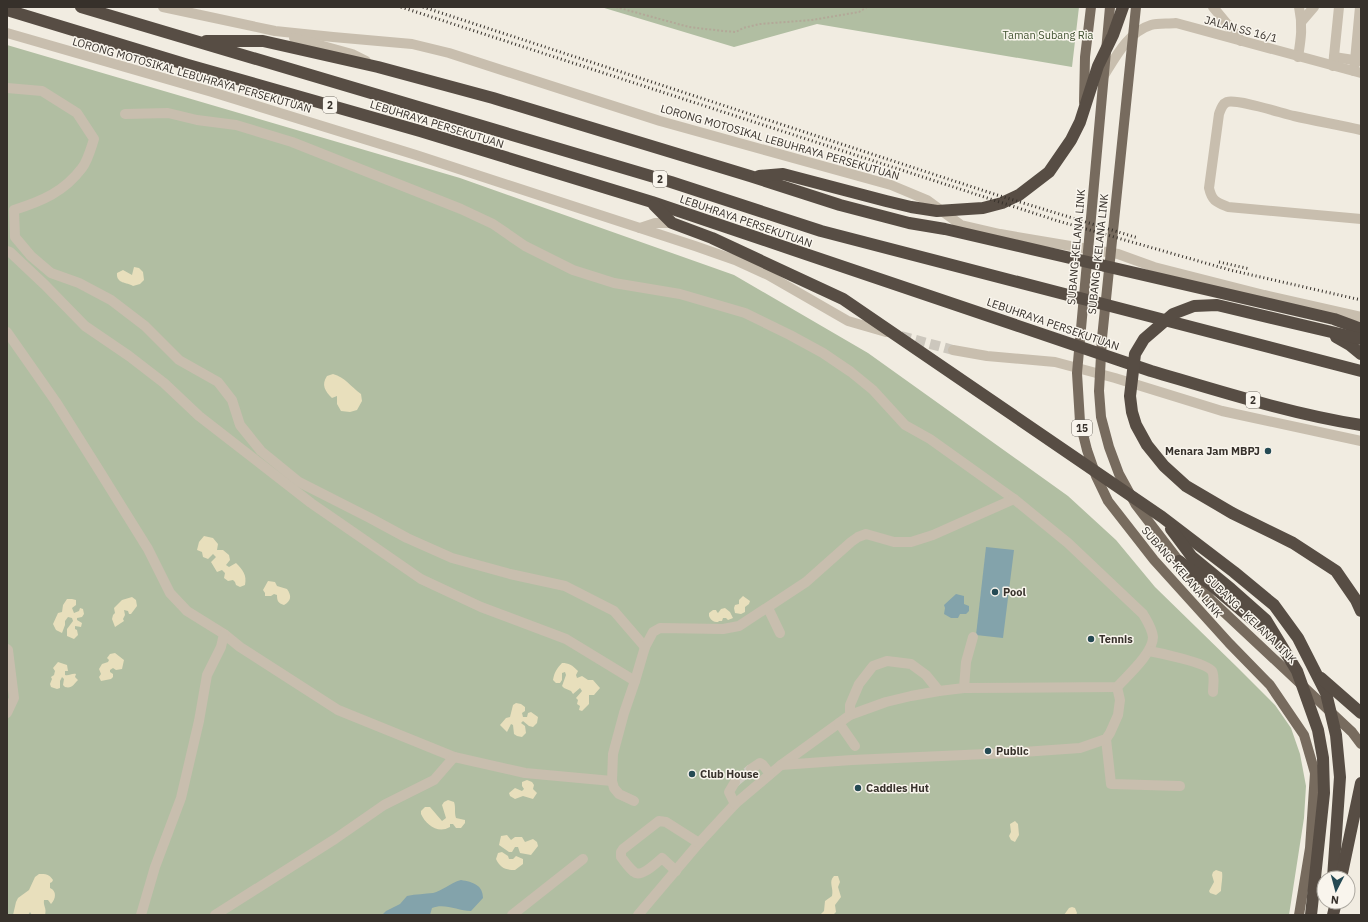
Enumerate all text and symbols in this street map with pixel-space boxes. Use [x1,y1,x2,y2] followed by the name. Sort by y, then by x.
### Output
[1203,13,1279,46] street label: JALAN SS 16/1
[1003,28,1094,42] park label: Taman Subang Ria
[71,34,313,116] street label: LORONG MOTOSIKAL LEBUHRAYA PERSEKUTUAN
[323,97,337,113] road number: 2
[368,97,506,151] street label: LEBUHRAYA PERSEKUTUAN
[659,101,901,183] street label: LORONG MOTOSIKAL LEBUHRAYA PERSEKUTUAN
[653,171,667,187] road number: 2
[1064,189,1088,305] street label: SUBANG-KELANA LINK
[678,192,814,250] street label: LEBUHRAYA PERSEKUTUAN
[1085,193,1111,315] street label: SUBANG - KELANA LINK
[985,295,1121,353] street label: LEBUHRAYA PERSEKUTUAN
[1246,392,1260,408] road number: 2
[1072,420,1092,436] road number: 15
[1165,444,1260,458] place label: Menara Jam MBPJ
[1263,446,1273,456] marker: Menara Jam MBPJ
[1139,524,1225,620] street label: SUBANG-KELANA LINK
[1203,572,1299,666] street label: SUBANG - KELANA LINK
[1003,585,1026,599] place label: Pool
[990,587,1000,597] marker: Pool
[1099,632,1133,646] place label: Tennis
[1086,634,1096,644] marker: Tennis
[996,744,1029,758] place label: Public
[983,746,993,756] marker: Public
[700,767,759,781] place label: Club House
[687,769,697,779] marker: Club House
[866,781,929,795] place label: Caddies Hut
[853,783,863,793] marker: Caddies Hut
[1316,870,1356,910] north arrow
[1330,893,1340,907] text: N

